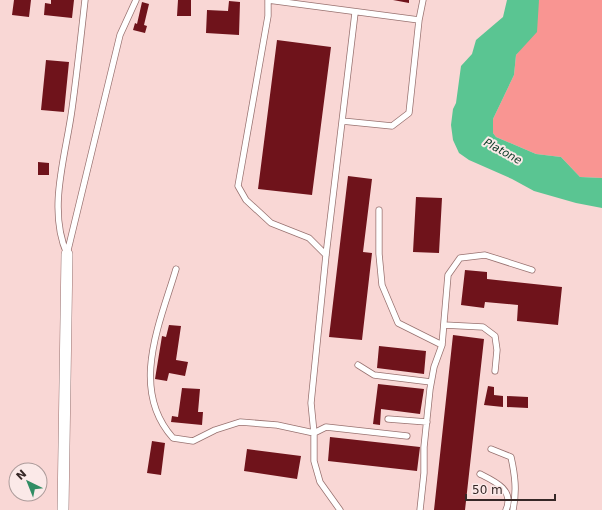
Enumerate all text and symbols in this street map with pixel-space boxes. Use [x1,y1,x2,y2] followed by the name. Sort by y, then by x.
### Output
[482,136,524,167] water label: Platone
[8,462,48,502] north arrow
[14,467,29,483] text: N
[466,476,555,502] scale bar
[472,483,503,497] text: 50 m

